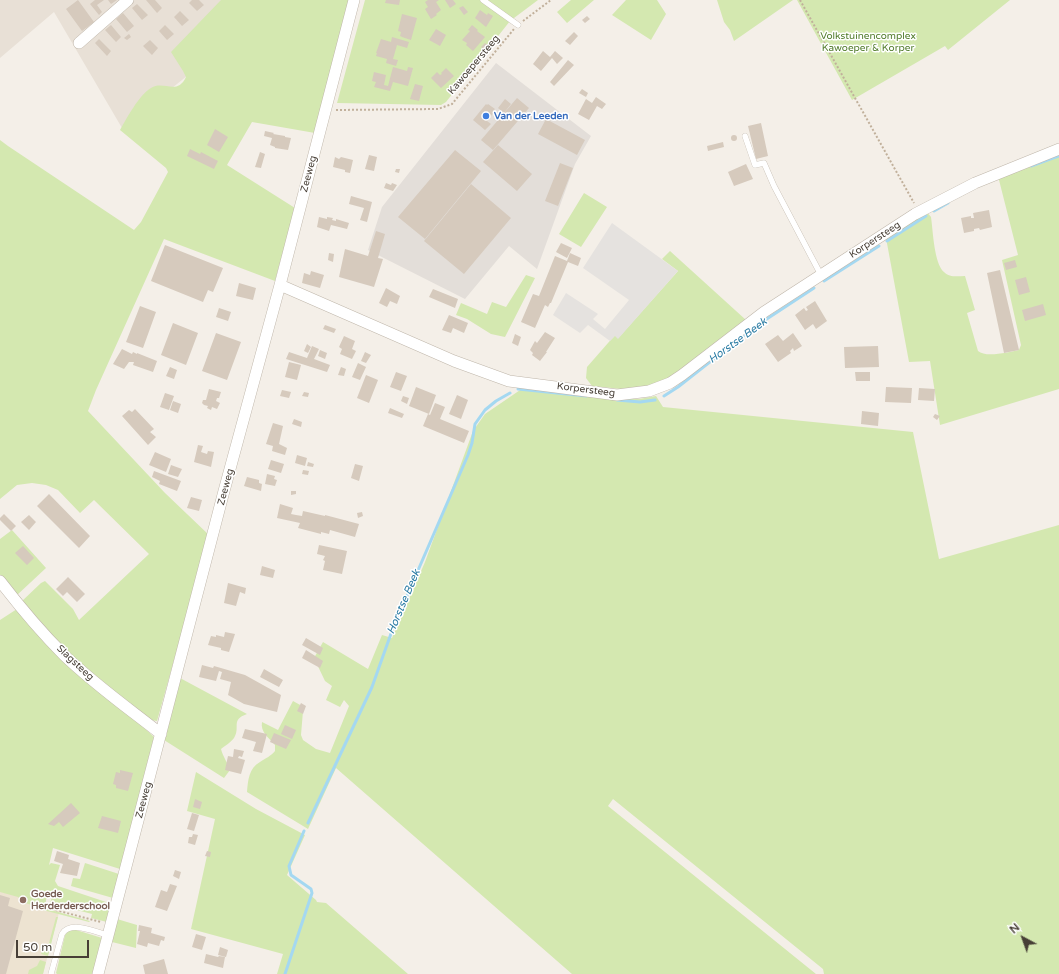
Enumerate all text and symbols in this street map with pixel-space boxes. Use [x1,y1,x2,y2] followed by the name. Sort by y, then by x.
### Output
[820,30,916,54] park label: Volkstuinencomplex Kawoeper & Korper
[446,33,502,97] street label: Kawoepersteeg
[494,110,568,122] place label: Van der Leeden
[481,111,491,121] marker: Van der Leeden
[298,154,320,194] street label: Zeeweg
[847,219,903,261] street label: Korpersteeg
[706,315,770,367] water label: Horstse Beek
[556,380,616,400] street label: Korpersteeg
[215,467,237,507] street label: Zeeweg
[384,568,424,636] water label: Horstse Beek
[54,643,96,683] street label: Slagsteeg
[133,780,155,820] street label: Zeeweg
[31,888,110,912] place label: Goede Herderderschool
[18,895,28,905] marker: Goede Herderderschool
[1003,918,1043,958] north arrow
[1007,921,1022,936] text: N
[18,932,91,958] scale bar
[23,940,52,954] text: 50 m

